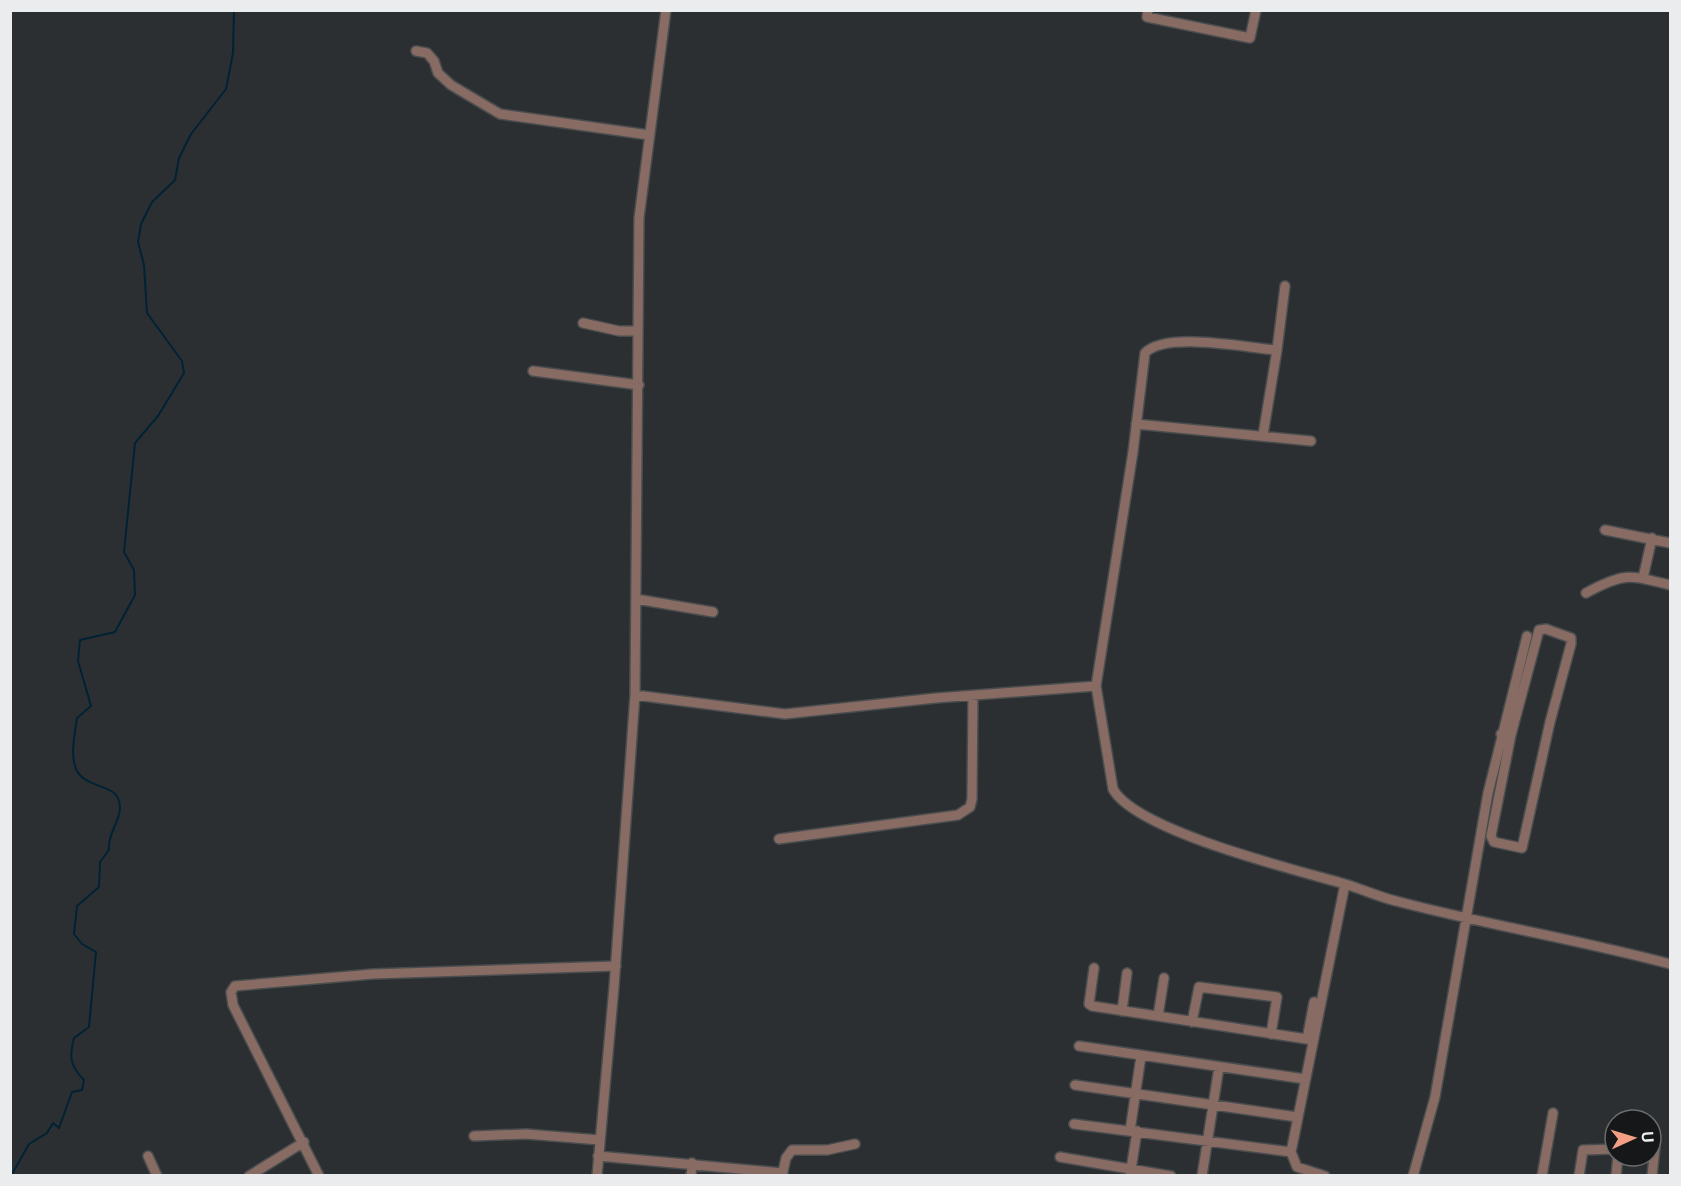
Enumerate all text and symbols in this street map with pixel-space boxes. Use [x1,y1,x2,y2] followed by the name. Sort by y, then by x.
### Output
[1603,1108,1663,1168] north arrow
[1638,1131,1657,1143] text: U

